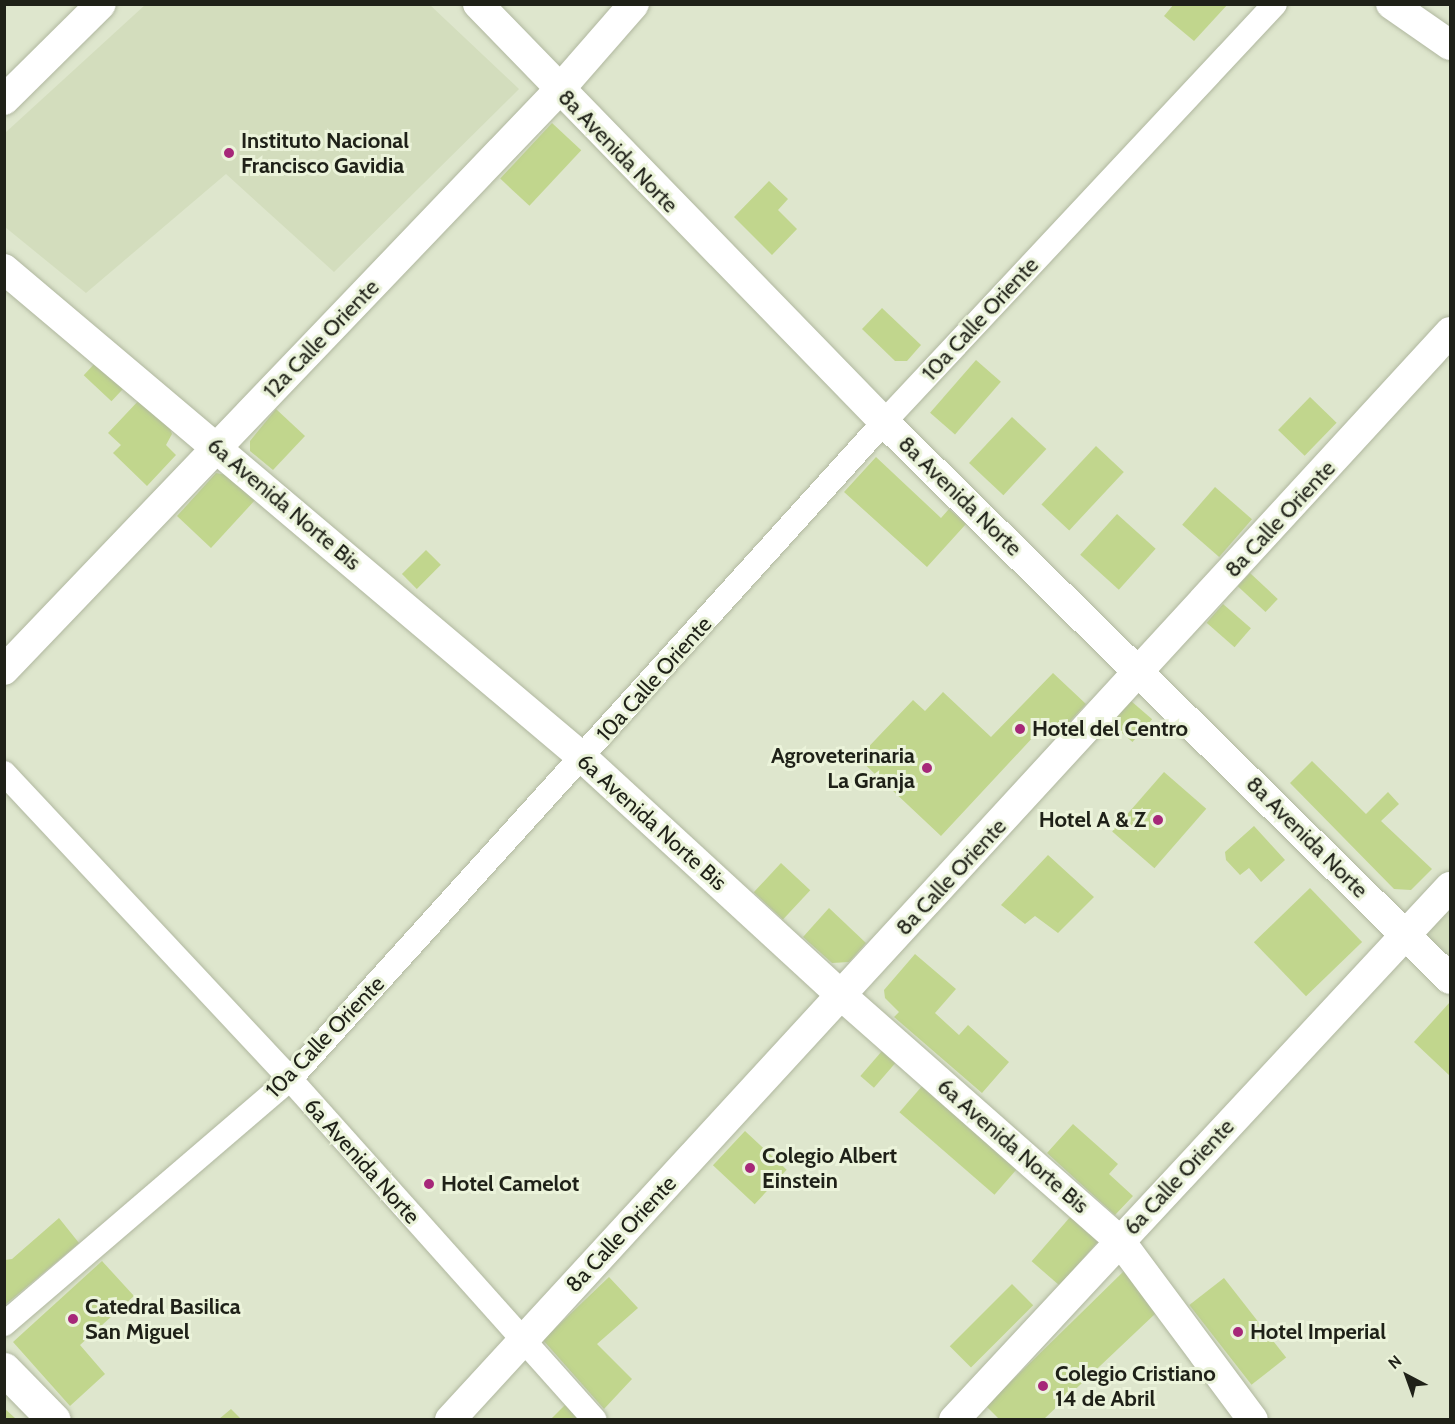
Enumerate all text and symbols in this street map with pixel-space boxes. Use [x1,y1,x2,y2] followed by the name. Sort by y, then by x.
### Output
[553,84,683,218] street label: 8a Avenida Norte
[241,127,409,178] place label: Instituto Nacional Francisco Gavidia
[222,146,236,160] marker: Instituto Nacional Francisco Gavidia
[916,252,1044,386] street label: 10a Calle Oriente
[258,274,384,404] street label: 12a Calle Oriente
[893,431,1027,561] street label: 8a Avenida Norte
[202,432,366,576] street label: 6a Avenida Norte Bis
[1219,455,1341,583] street label: 8a Calle Oriente
[591,611,717,747] street label: 10a Calle Oriente
[1032,716,1188,742] place label: Hotel del Centro
[1013,722,1027,736] marker: Hotel del Centro
[771,742,915,794] place label: Agroveterinaria La Granja
[572,748,732,896] street label: 6a Avenida Norte Bis
[920,761,934,775] marker: Agroveterinaria La Granja
[1241,771,1373,903] street label: 8a Avenida Norte
[1039,807,1146,833] place label: Hotel A & Z
[890,813,1012,941] street label: 8a Calle Oriente
[1151,813,1165,827] marker: Hotel A & Z
[260,971,390,1103] street label: 10a Calle Oriente
[932,1073,1094,1219] street label: 6a Avenida Norte Bis
[299,1093,425,1229] street label: 6a Avenida Norte
[1119,1114,1239,1240] street label: 6a Calle Oriente
[762,1142,897,1194] place label: Colegio Albert Einstein
[743,1161,757,1175] marker: Colegio Albert Einstein
[560,1170,682,1298] street label: 8a Calle Oriente
[441,1171,579,1197] place label: Hotel Camelot
[422,1177,436,1191] marker: Hotel Camelot
[85,1293,241,1344] place label: Catedral Basilica San Miguel
[66,1312,80,1326] marker: Catedral Basilica San Miguel
[1250,1319,1386,1345] place label: Hotel Imperial
[1231,1325,1245,1339] marker: Hotel Imperial
[1377,1346,1437,1406] north arrow
[1384,1351,1405,1373] text: N
[1055,1360,1216,1412] place label: Colegio Cristiano 14 de Abril
[1036,1379,1050,1393] marker: Colegio Cristiano 14 de Abril

